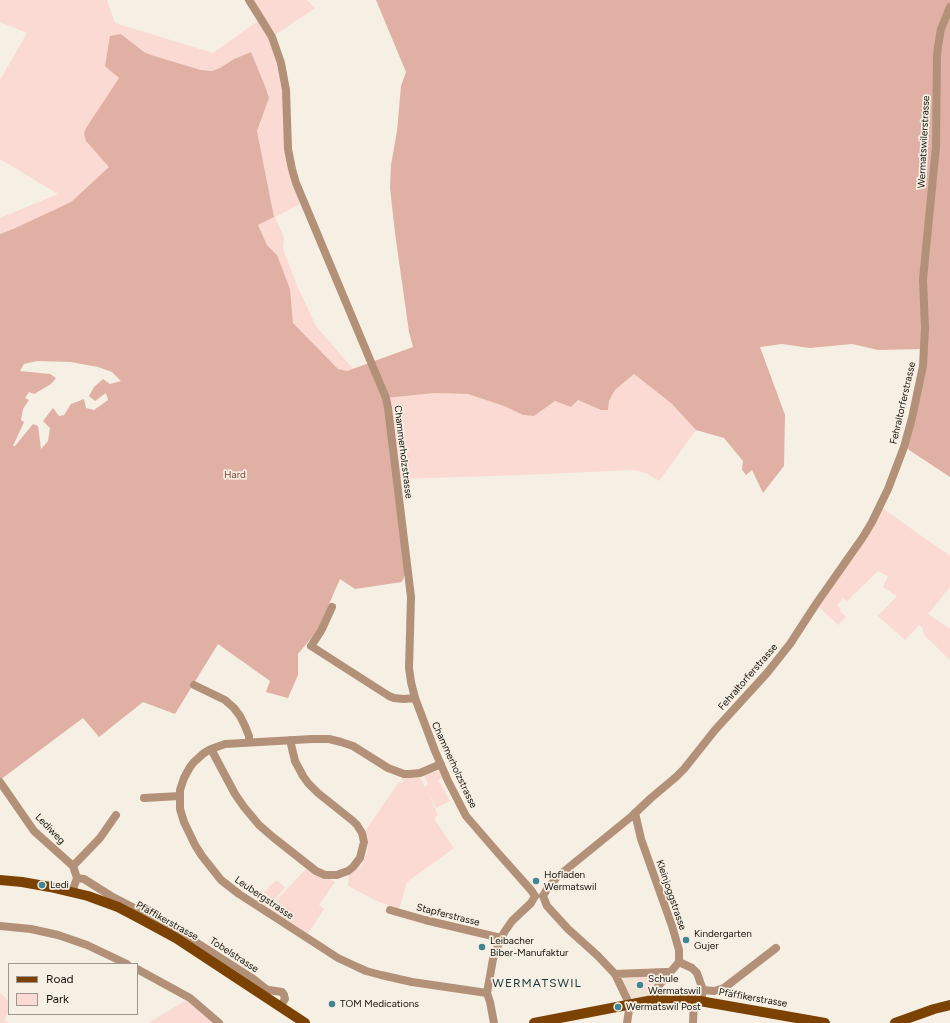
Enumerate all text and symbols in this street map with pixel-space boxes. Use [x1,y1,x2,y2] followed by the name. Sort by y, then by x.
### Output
[916,95,932,189] street label: Wermatswilerstrasse
[888,361,918,445] street label: Fehraltorferstrasse
[391,405,415,499] street label: Chammerholzstrasse
[224,469,246,481] park label: Hard
[716,641,780,713] street label: Fehraltorferstrasse
[429,720,479,810] street label: Chammerholzstrasse
[33,811,67,847] street label: Lediweg
[653,858,689,932] street label: Kleinjoggstrasse
[544,869,596,892] place label: Hofladen Wermatswil
[232,874,296,922] street label: Leubergstrasse
[531,876,541,886] marker: Hofladen Wermatswil
[50,879,69,891] place label: Ledi
[37,880,47,890] marker: Ledi
[134,899,200,943] street label: Pfäffikerstrasse
[415,901,481,929] street label: Stapferstrasse
[694,928,752,952] place label: Kindergarten Gujer
[207,935,261,975] street label: Tobelstrasse
[490,935,568,958] place label: Leibacher Biber-Manufaktur
[681,935,691,945] marker: Kindergarten Gujer
[477,942,487,952] marker: Leibacher Biber-Manufaktur
[8,963,138,1015] legend
[46,972,74,986] text: Road
[648,973,700,996] place label: Schule Wermatswil
[492,976,582,990] district label: WERMATSWIL
[635,980,645,990] marker: Schule Wermatswil
[718,986,788,1010] street label: Pfäffikerstrasse
[46,992,69,1006] text: Park
[340,998,419,1010] place label: TOM Medications
[327,999,337,1009] marker: TOM Medications
[626,1001,701,1013] place label: Wermatswil Post
[613,1002,623,1012] marker: Wermatswil Post

